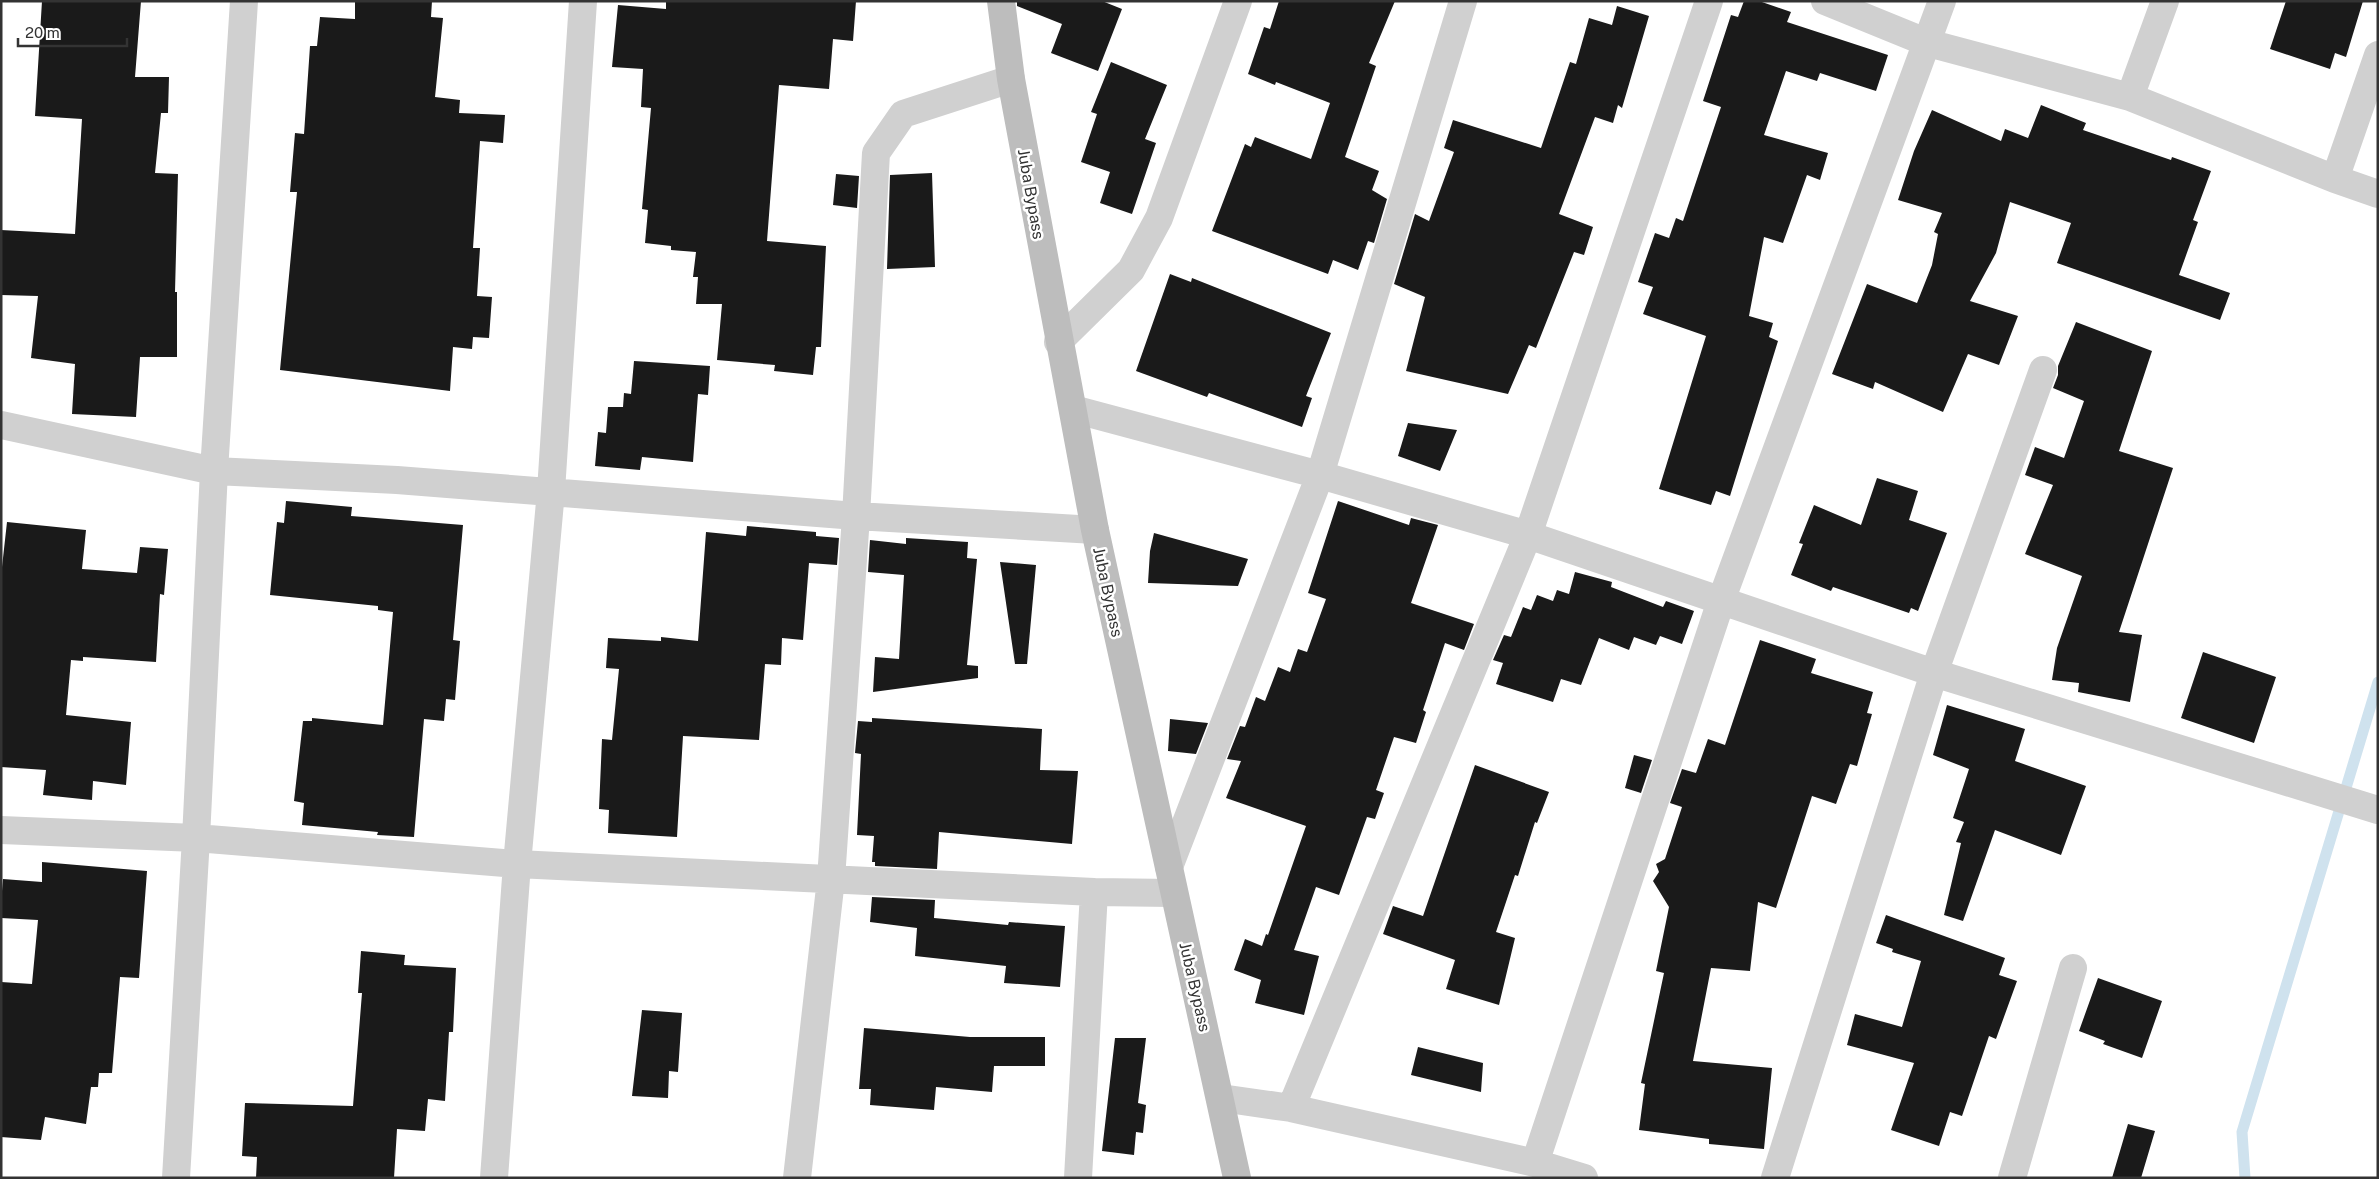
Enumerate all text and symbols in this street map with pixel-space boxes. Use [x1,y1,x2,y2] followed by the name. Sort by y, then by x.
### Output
[18,15,126,47] scale bar
[25,24,60,41] text: 20 m
[1014,147,1048,241] street label: Juba Bypass
[1089,545,1127,639] street label: Juba Bypass
[1175,940,1215,1034] street label: Juba Bypass

